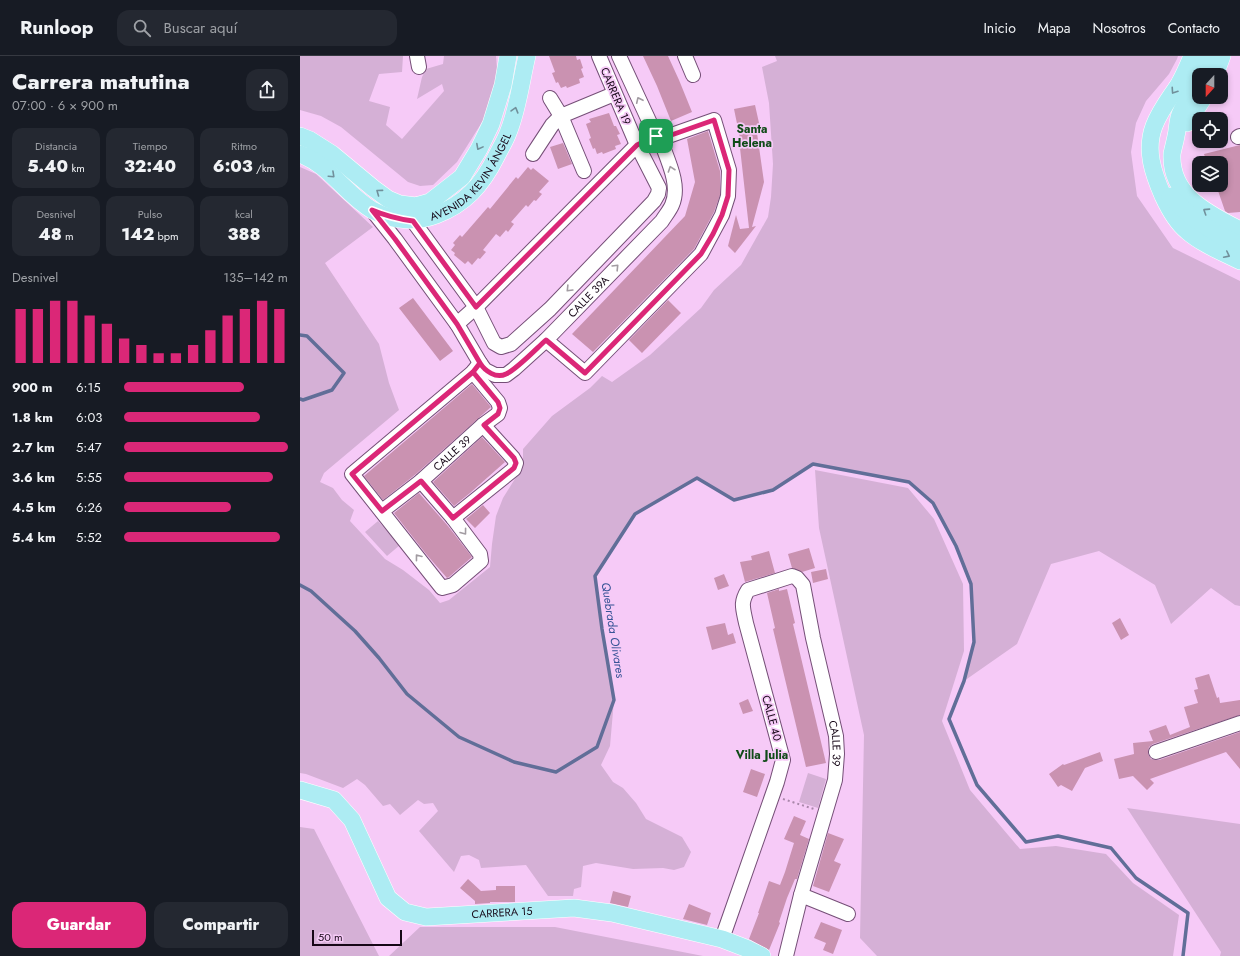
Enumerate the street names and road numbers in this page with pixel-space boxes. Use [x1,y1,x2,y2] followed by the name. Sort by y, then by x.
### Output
[597,65,635,127] street label: CARRERA 19
[428,130,515,225] street label: AVENIDA KEVIN ÁNGEL
[564,272,613,321] street label: CALLE 39A
[429,432,475,474] street label: CALLE 39
[758,693,786,743] street label: CALLE 40
[825,719,845,767] street label: CALLE 39
[471,903,533,922] street label: CARRERA 15

